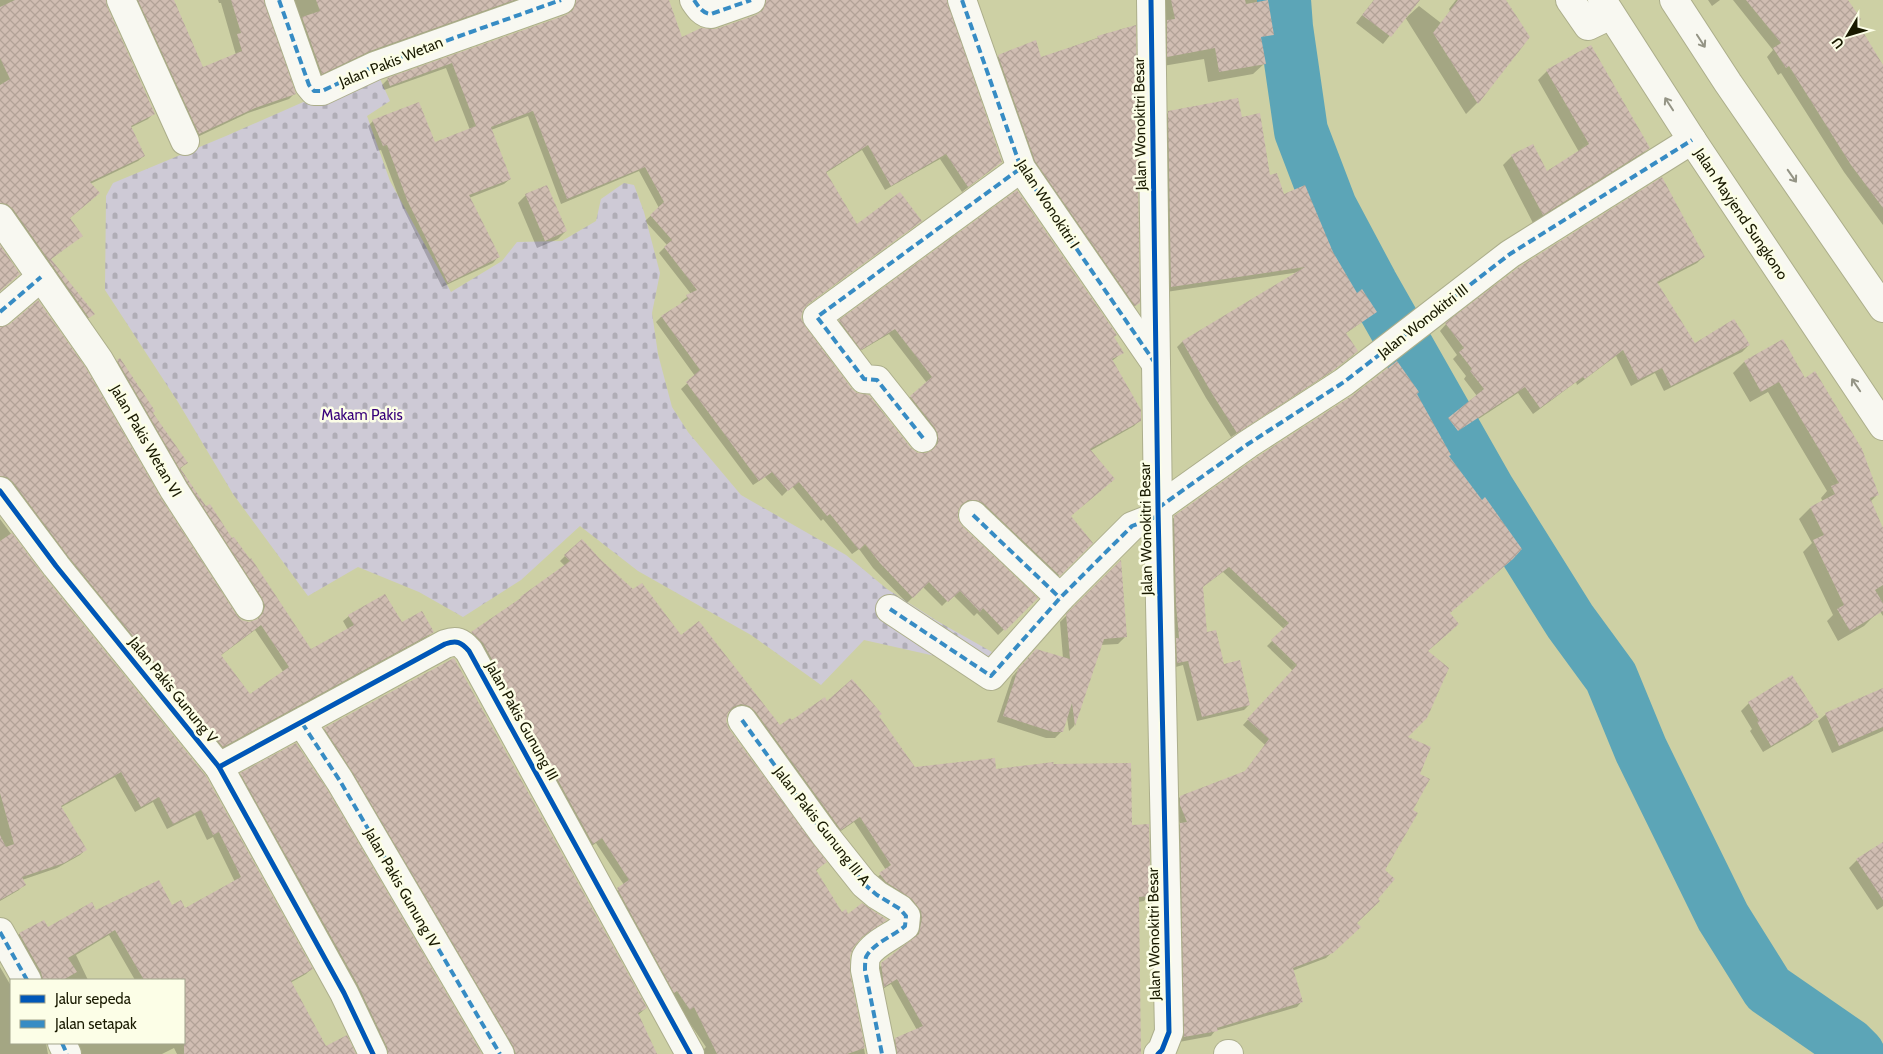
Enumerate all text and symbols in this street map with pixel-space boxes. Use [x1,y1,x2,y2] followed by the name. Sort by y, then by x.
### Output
[1823,10,1873,60] north arrow
[336,33,446,91] street label: Jalan Pakis Wetan
[1828,33,1848,53] text: U
[1695,34,1706,48] one-way arrow
[1130,57,1150,192] street label: Jalan Wonokitri Besar
[1664,98,1674,112] one-way arrow
[1690,144,1792,283] street label: Jalan Mayjend Sungkono
[1012,156,1083,252] street label: Jalan Wonokitri I
[1787,168,1797,182] one-way arrow
[1373,280,1472,362] street label: Jalan Wonokitri III
[1851,379,1861,393] one-way arrow
[106,381,185,500] street label: Jalan Pakis Wetan VI
[321,406,403,424] park label: Makam Pakis
[1136,462,1156,597] street label: Jalan Wonokitri Besar
[124,633,222,747] street label: Jalan Pakis Gunung V
[481,658,562,784] street label: Jalan Pakis Gunung III
[769,762,874,890] street label: Jalan Pakis Gunung III A
[360,824,444,952] street label: Jalan Pakis Gunung IV
[1144,867,1164,1002] street label: Jalan Wonokitri Besar
[10,979,185,1044] legend
[54,990,132,1008] text: Jalur sepeda
[54,1015,137,1033] text: Jalan setapak

